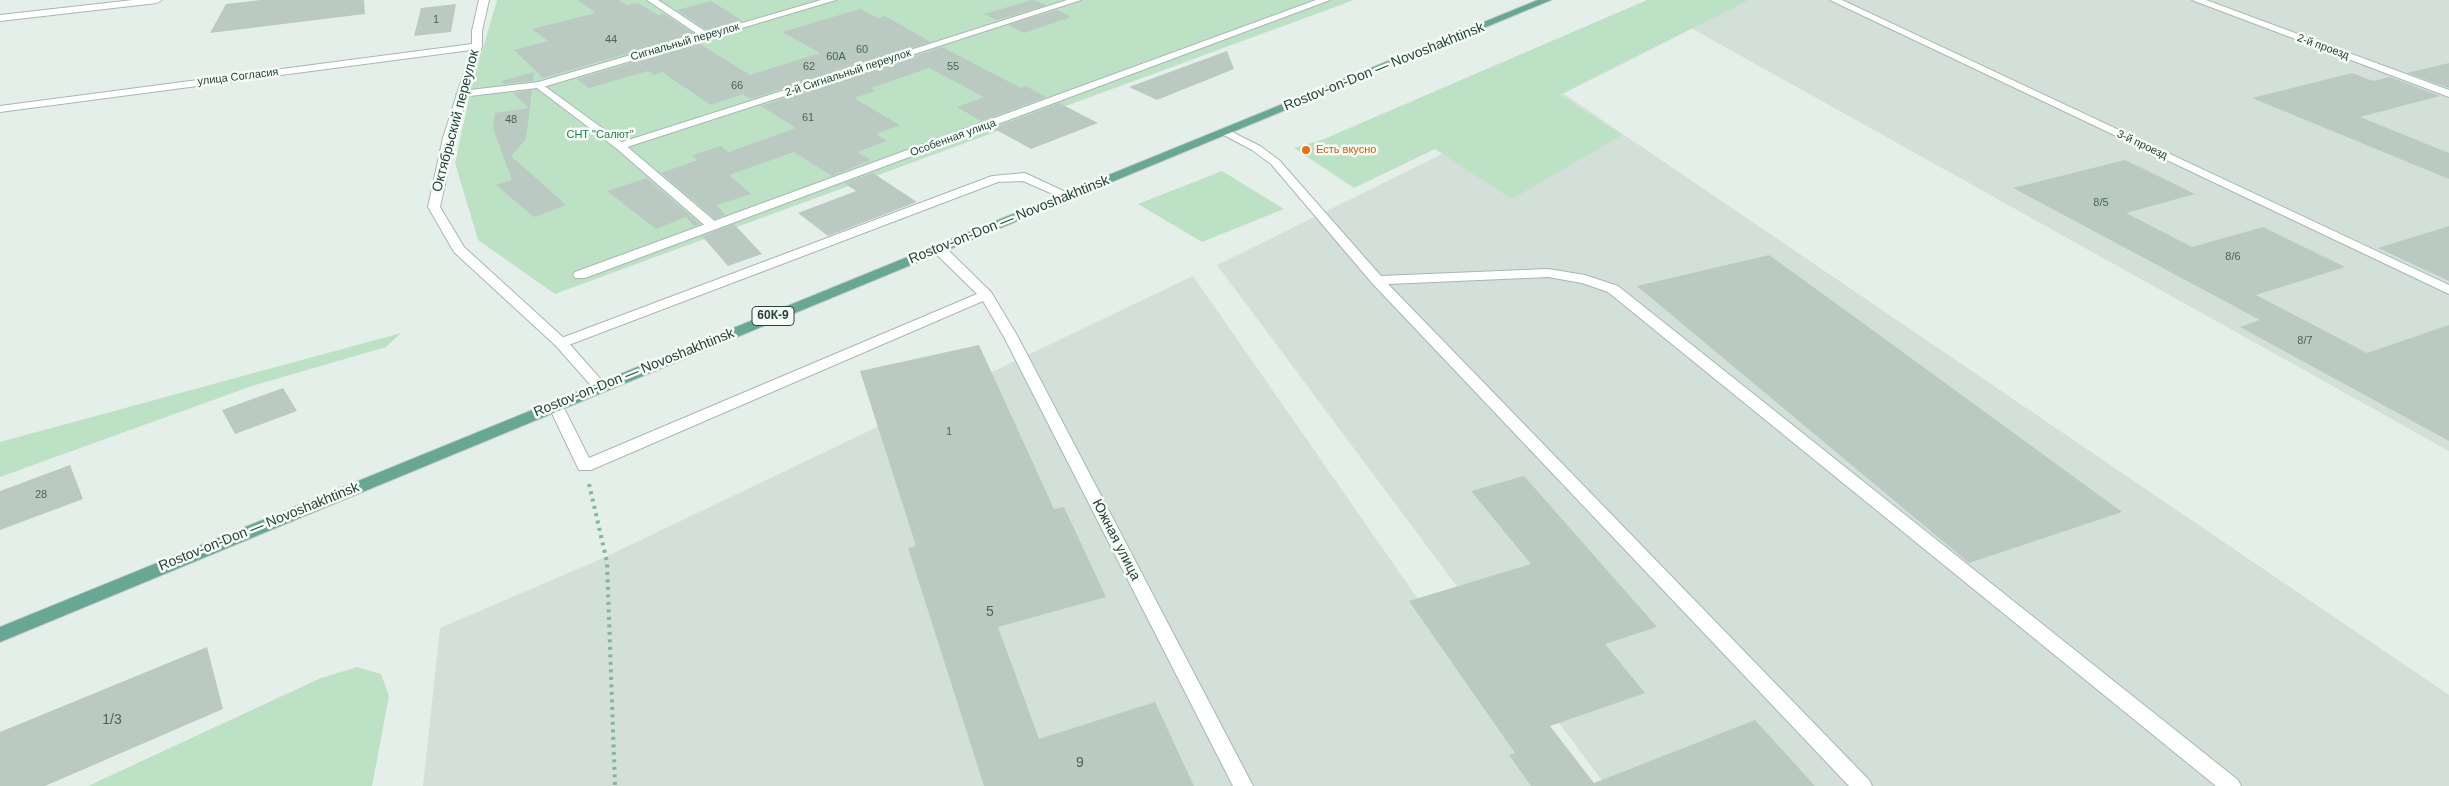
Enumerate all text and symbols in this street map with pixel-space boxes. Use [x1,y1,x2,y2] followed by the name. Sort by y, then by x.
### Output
[433,13,439,27] house number: 1
[1281,19,1487,115] street label: Rostov-on-Don — Novoshakhtinsk
[629,20,741,64] street label: Сигнальный переулок
[2295,32,2351,62] street label: 2-й проезд
[605,33,617,47] house number: 44
[856,43,868,57] house number: 60
[783,46,913,100] street label: 2-й Сигнальный переулок
[429,48,483,194] street label: Октябрьский переулок
[826,50,846,64] house number: 60А
[803,60,815,74] house number: 62
[947,60,959,74] house number: 55
[197,65,279,89] street label: улица Согласия
[731,79,743,93] house number: 66
[802,111,814,125] house number: 61
[505,113,517,127] house number: 48
[908,116,998,160] street label: Особенная улица
[566,128,634,142] park label: СНТ "Салют"
[2115,128,2169,162] street label: 3-й проезд
[1316,143,1376,157] place label: Есть вкусно
[1300,144,1312,156] marker: Есть вкусно
[906,172,1112,268] street label: Rostov-on-Don — Novoshakhtinsk
[2093,196,2109,210] house number: 8/5
[2225,250,2241,264] house number: 8/6
[752,306,794,326] road number: 60К-9
[531,325,737,421] street label: Rostov-on-Don — Novoshakhtinsk
[2297,334,2313,348] house number: 8/7
[946,425,952,439] house number: 1
[156,479,362,575] street label: Rostov-on-Don — Novoshakhtinsk
[35,488,47,502] house number: 28
[1088,497,1144,583] street label: Южная улица
[986,604,994,620] house number: 5
[102,712,122,728] house number: 1/3
[1076,755,1084,771] house number: 9

